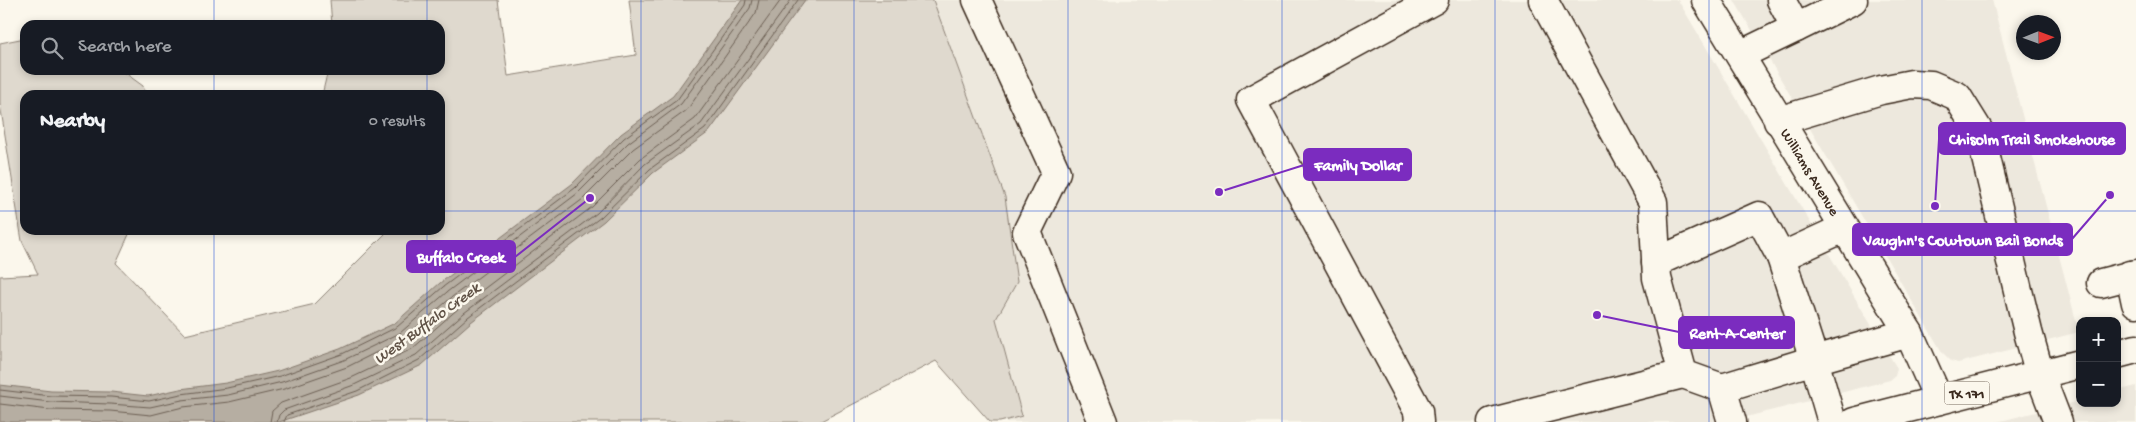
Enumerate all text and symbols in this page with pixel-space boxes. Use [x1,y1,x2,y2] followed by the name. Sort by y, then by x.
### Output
[2016,15,2061,60] north arrow
[20,20,445,75] search box
[38,34,66,62] icon: search
[78,36,172,59] text: Search here
[40,110,105,135] text: Nearby
[369,113,425,132] text: 0 results
[1939,123,2125,154] callout: Chisolm Trail Smokehouse
[1775,126,1843,220] street label: Williams Avenue
[1948,132,2116,151] text: Chisolm Trail Smokehouse
[1304,149,1411,180] callout: Family Dollar
[1313,158,1404,177] text: Family Dollar
[1853,224,2072,255] callout: Vaughn's Cowtown Bail Bonds
[1862,233,2064,252] text: Vaughn's Cowtown Bail Bonds
[407,241,515,272] callout: Buffalo Creek
[416,249,507,269] text: Buffalo Creek
[371,279,486,370] water label: West Buffalo Creek
[1679,317,1794,348] callout: Rent-A-Center
[2076,317,2121,407] map controls
[2076,317,2121,362] button: +
[1688,326,1787,345] text: Rent-A-Center
[2076,362,2121,407] button: −
[1944,382,1990,404] road number: TX 171

